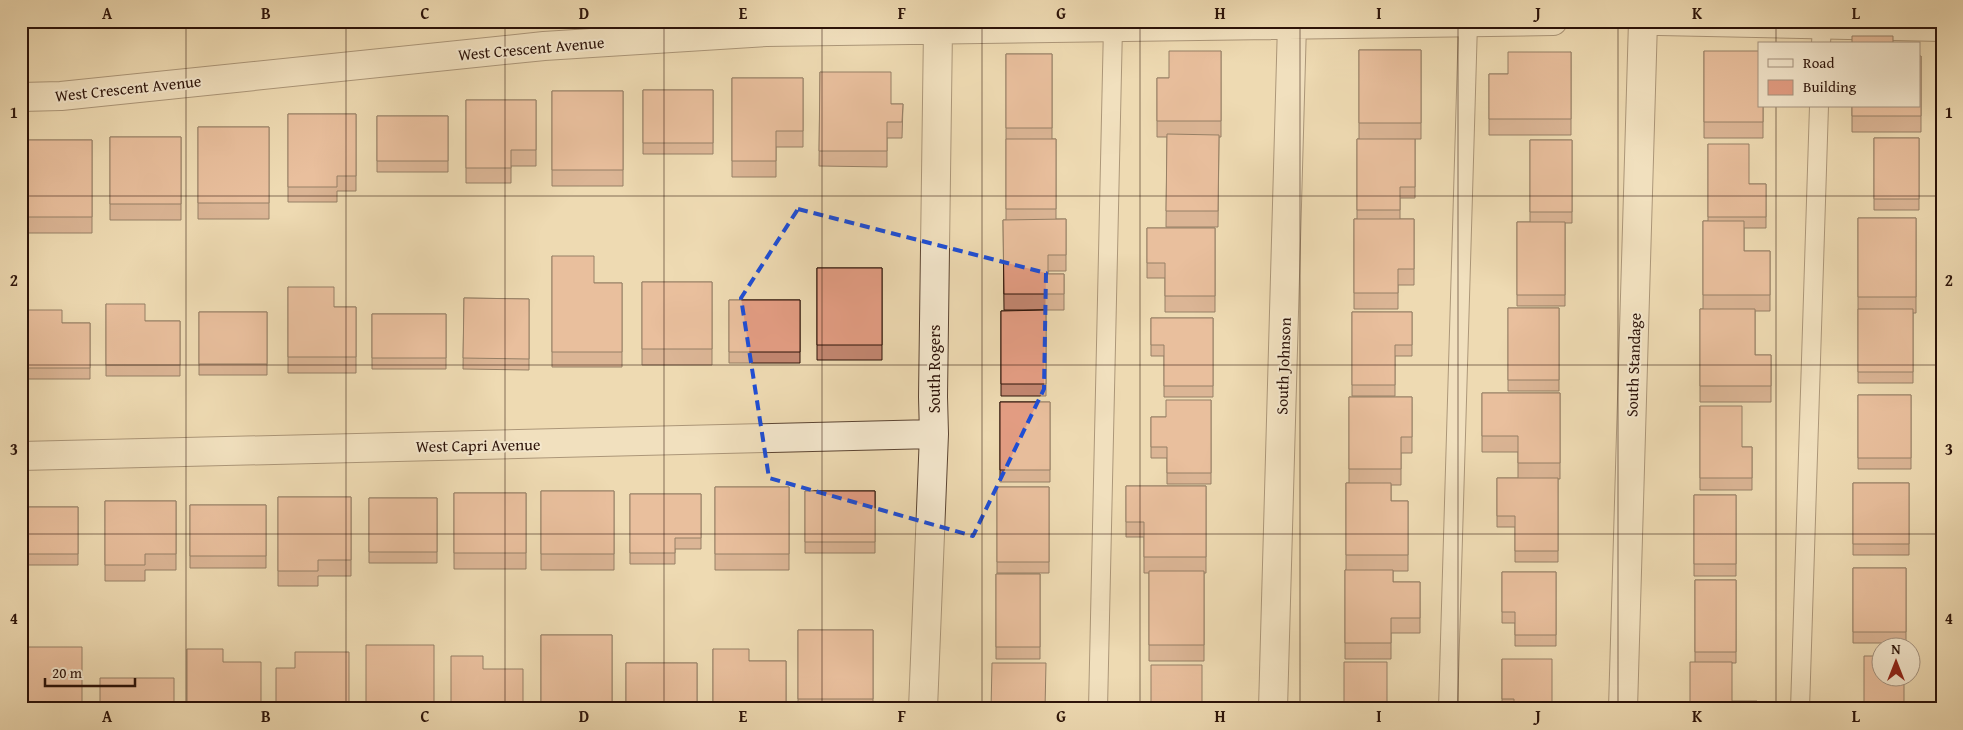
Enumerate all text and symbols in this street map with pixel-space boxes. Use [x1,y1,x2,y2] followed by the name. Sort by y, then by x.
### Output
[102,1,113,25] text: A
[261,1,271,25] text: B
[420,1,430,25] text: C
[579,1,589,25] text: D
[739,1,748,25] text: E
[898,1,906,25] text: F
[1056,1,1066,25] text: G
[1214,1,1226,25] text: H
[1376,1,1382,25] text: I
[1532,1,1541,25] text: J
[1692,1,1703,25] text: K
[1852,1,1861,25] text: L
[457,30,605,66] street label: West Crescent Avenue
[1758,42,1920,108] legend
[1803,52,1834,73] text: Road
[54,68,202,108] street label: West Crescent Avenue
[1803,76,1857,97] text: Building
[10,100,18,124] text: 1
[1945,100,1953,124] text: 1
[10,268,18,292] text: 2
[1945,268,1953,292] text: 2
[1619,312,1647,418] street label: South Standage
[1269,317,1297,415] street label: South Johnson
[922,325,946,413] street label: South Rogers
[415,432,541,458] street label: West Capri Avenue
[10,437,18,461] text: 3
[1945,437,1953,461] text: 3
[10,606,18,630] text: 4
[1945,606,1953,630] text: 4
[1870,638,1920,688] north arrow
[1891,639,1901,659] text: N
[45,655,135,687] scale bar
[52,662,83,683] text: 20 m
[102,704,113,728] text: A
[261,704,271,728] text: B
[420,704,430,728] text: C
[579,704,589,728] text: D
[739,704,748,728] text: E
[898,704,906,728] text: F
[1056,704,1066,728] text: G
[1214,704,1226,728] text: H
[1376,704,1382,728] text: I
[1532,704,1541,728] text: J
[1692,704,1703,728] text: K
[1852,704,1861,728] text: L

